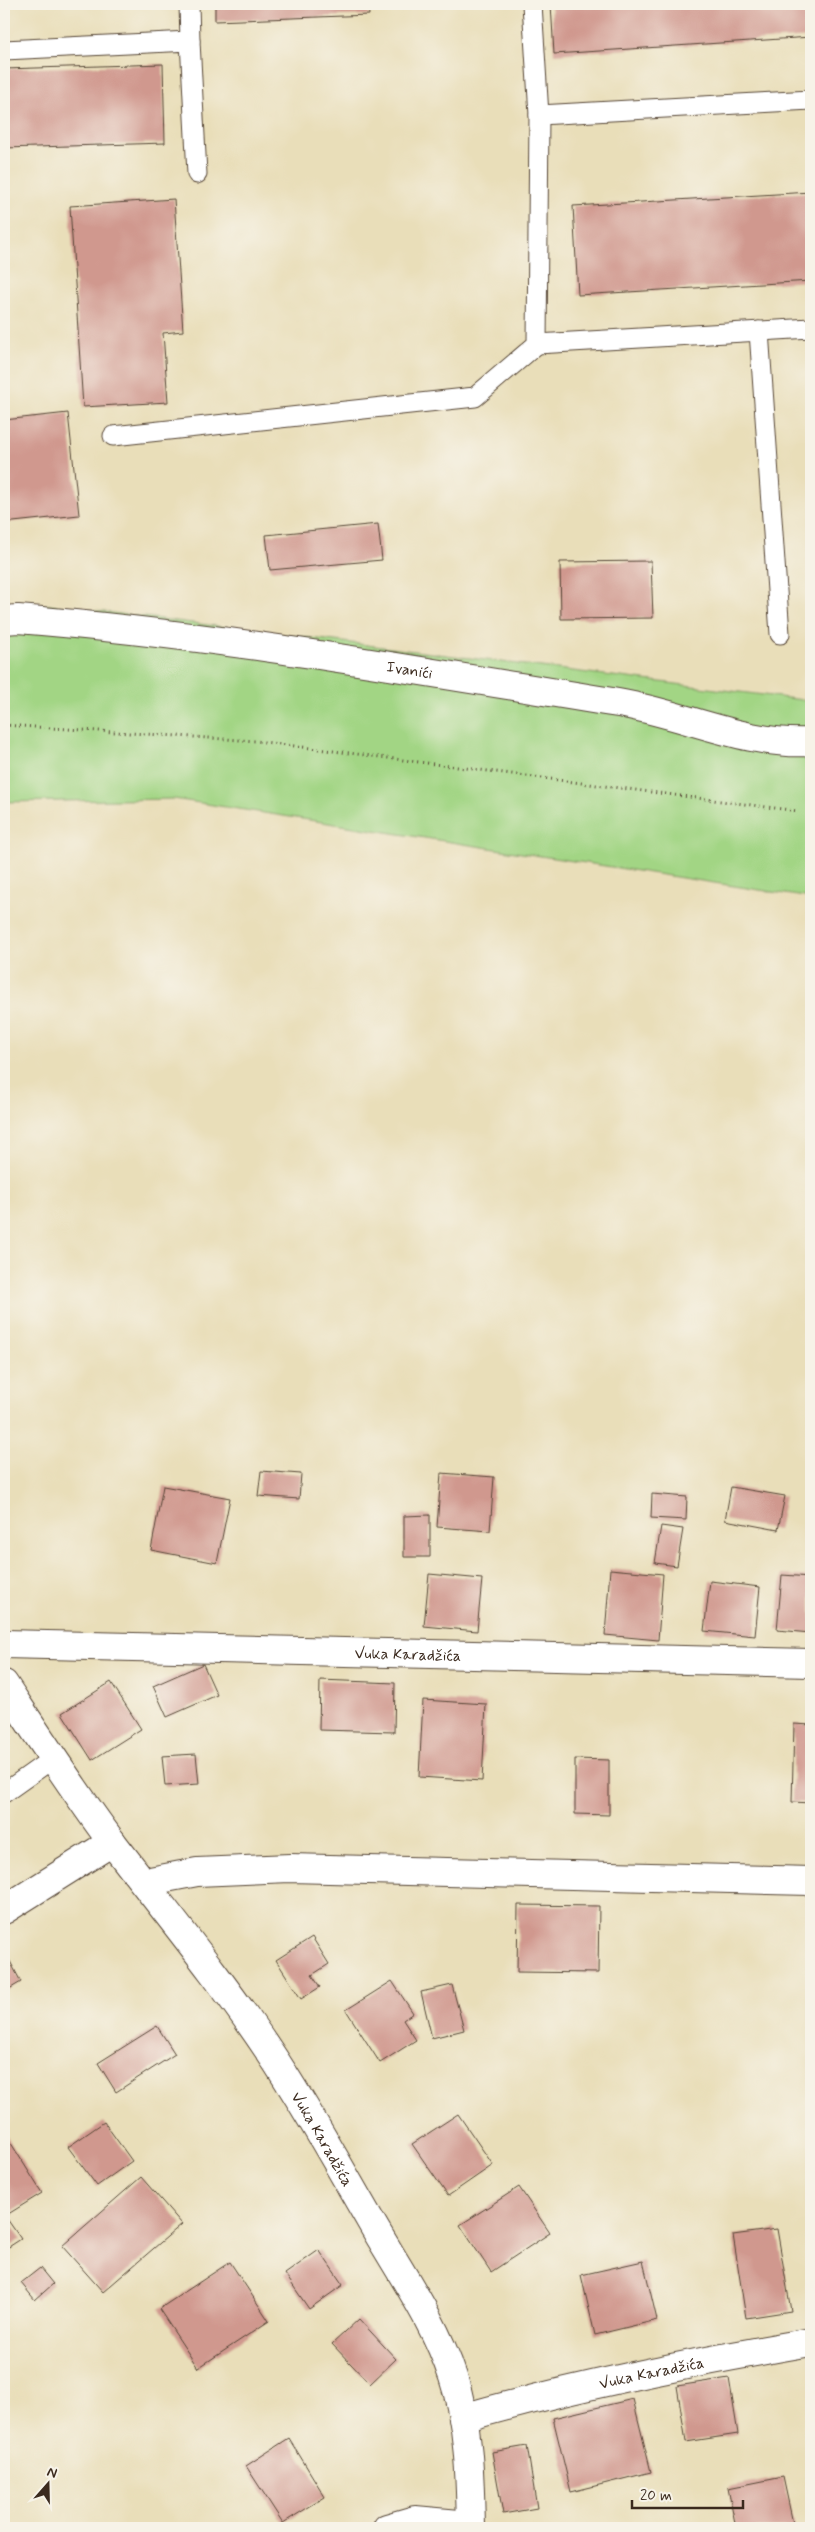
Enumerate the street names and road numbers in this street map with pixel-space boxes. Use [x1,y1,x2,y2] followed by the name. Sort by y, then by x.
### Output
[385,657,434,685] street label: Ivanići
[354,1643,461,1667] street label: Vuka Karadžića
[286,2088,358,2191] street label: Vuka Karadžića
[597,2353,706,2395] street label: Vuka Karadžića

